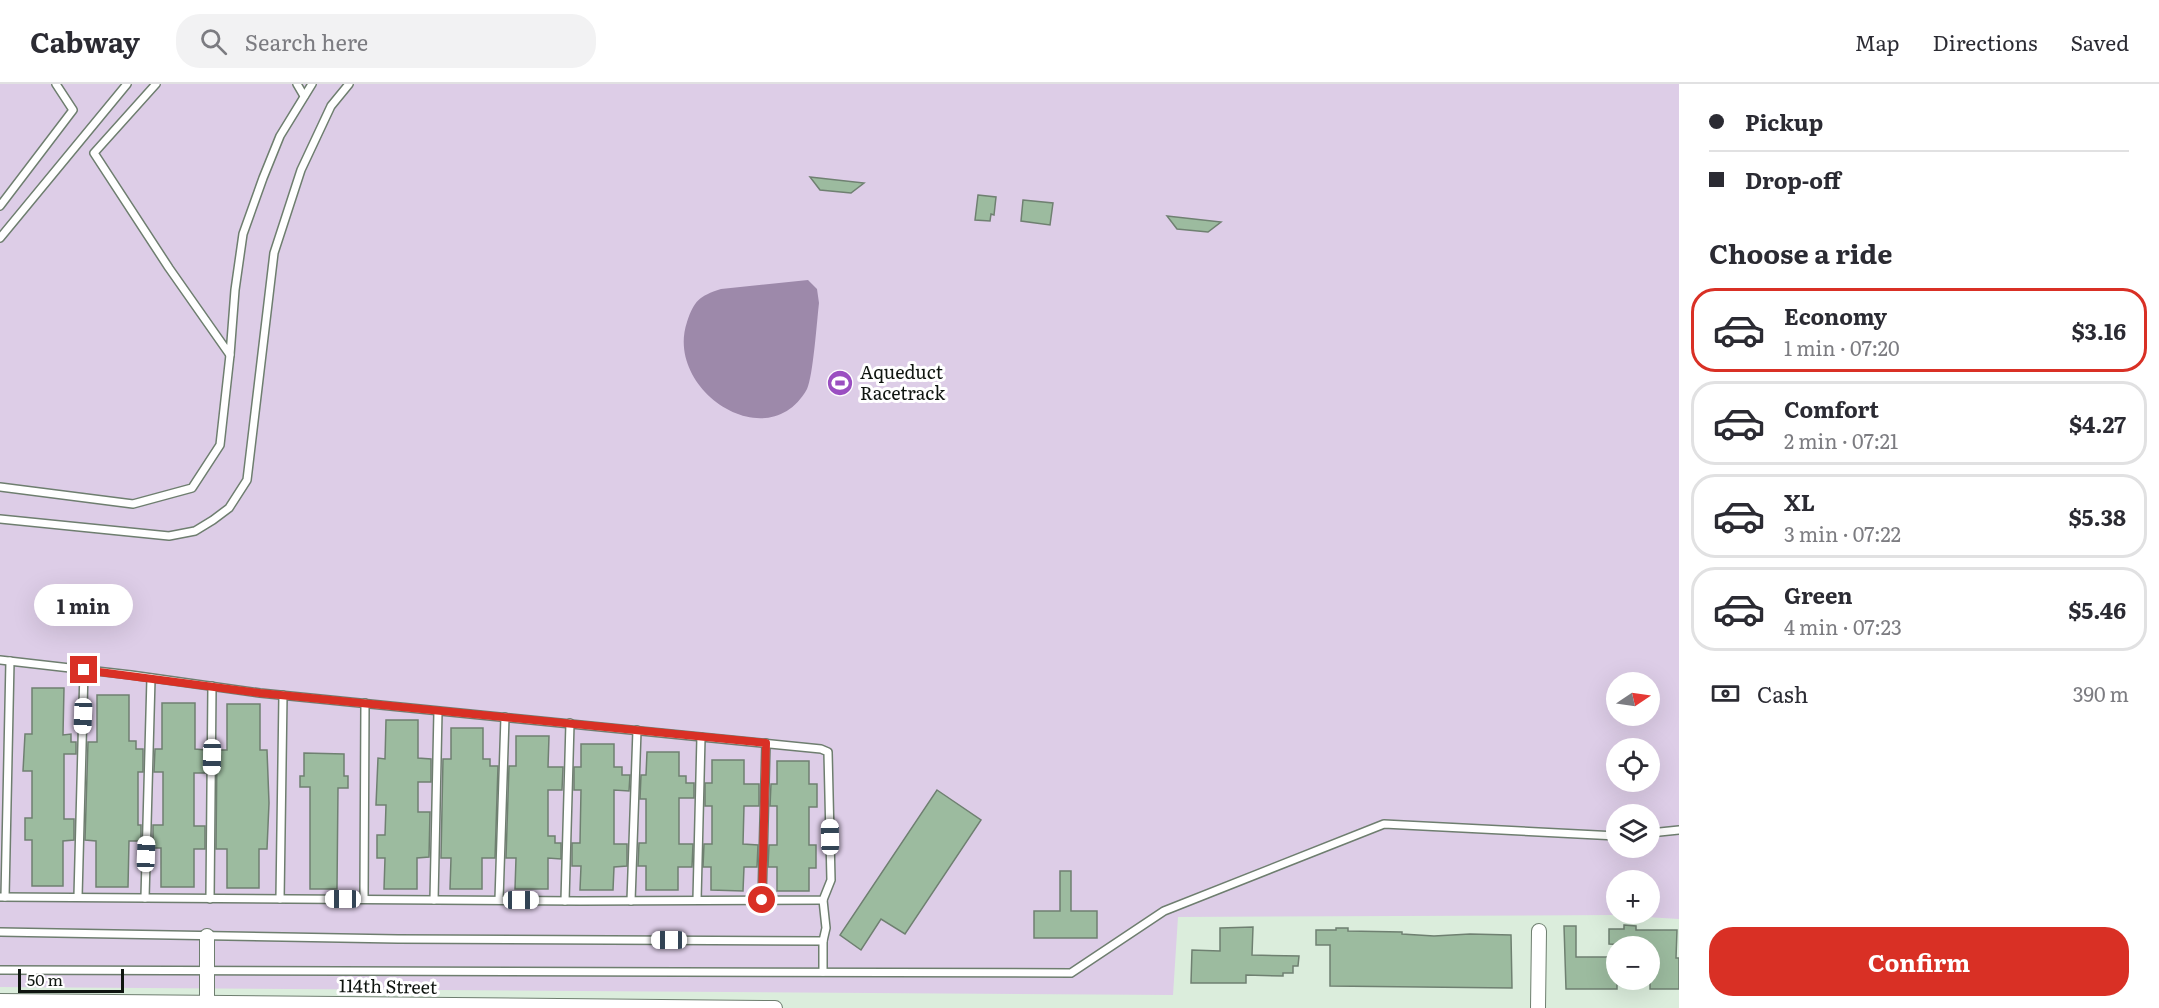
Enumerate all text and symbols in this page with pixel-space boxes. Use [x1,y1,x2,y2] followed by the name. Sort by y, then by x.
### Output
[176,14,596,68] search box
[30,20,140,62] text: Cabway
[197,25,230,58] icon: search
[245,25,368,58] text: Search here
[1855,26,1900,57] text: Map
[1933,26,2038,57] text: Directions
[2071,26,2129,57] text: Saved
[1745,105,1823,138] text: Pickup
[1745,163,1841,196] text: Drop-off
[1709,232,1892,272] text: Choose a ride
[1784,299,1887,332] text: Economy
[1712,303,1766,357] icon: car
[2071,314,2126,347] text: $3.16
[1784,332,1900,362] text: 1 min · 07:20
[860,358,946,406] place label: Aqueduct Racetrack
[825,368,855,398] sports icon: Aqueduct Racetrack
[1784,392,1879,425] text: Comfort
[1712,396,1766,450] icon: car
[2069,407,2126,440] text: $4.27
[1784,425,1898,455] text: 2 min · 07:21
[1784,485,1815,518] text: XL
[1712,489,1766,543] icon: car
[2068,500,2126,533] text: $5.38
[1784,518,1901,548] text: 3 min · 07:22
[1784,578,1853,611] text: Green
[1712,582,1766,636] icon: car
[34,583,134,625] callout: 1 min
[57,590,110,620] text: 1 min
[2068,593,2126,626] text: $5.46
[1784,611,1902,641] text: 4 min · 07:23
[70,656,97,683] route end
[1606,672,1660,726] north arrow
[1606,672,1660,990] map controls
[1709,677,1742,710] icon: cash
[1757,677,1808,710] text: Cash
[2073,678,2129,708] text: 390 m
[73,698,93,734] car
[1606,738,1660,792] button: locate
[203,739,221,775] car
[1606,804,1660,858] button: layers
[821,819,839,855] car
[136,836,156,872] car
[1606,870,1660,924] button: +
[748,886,775,913] route start
[325,890,361,908] car
[503,891,539,909] car
[1709,927,2129,996] button: Confirm
[651,931,687,949] car
[1606,936,1660,990] button: −
[18,966,124,994] scale bar
[27,967,63,991] text: 50 m
[339,971,438,1000] street label: 114th Street

